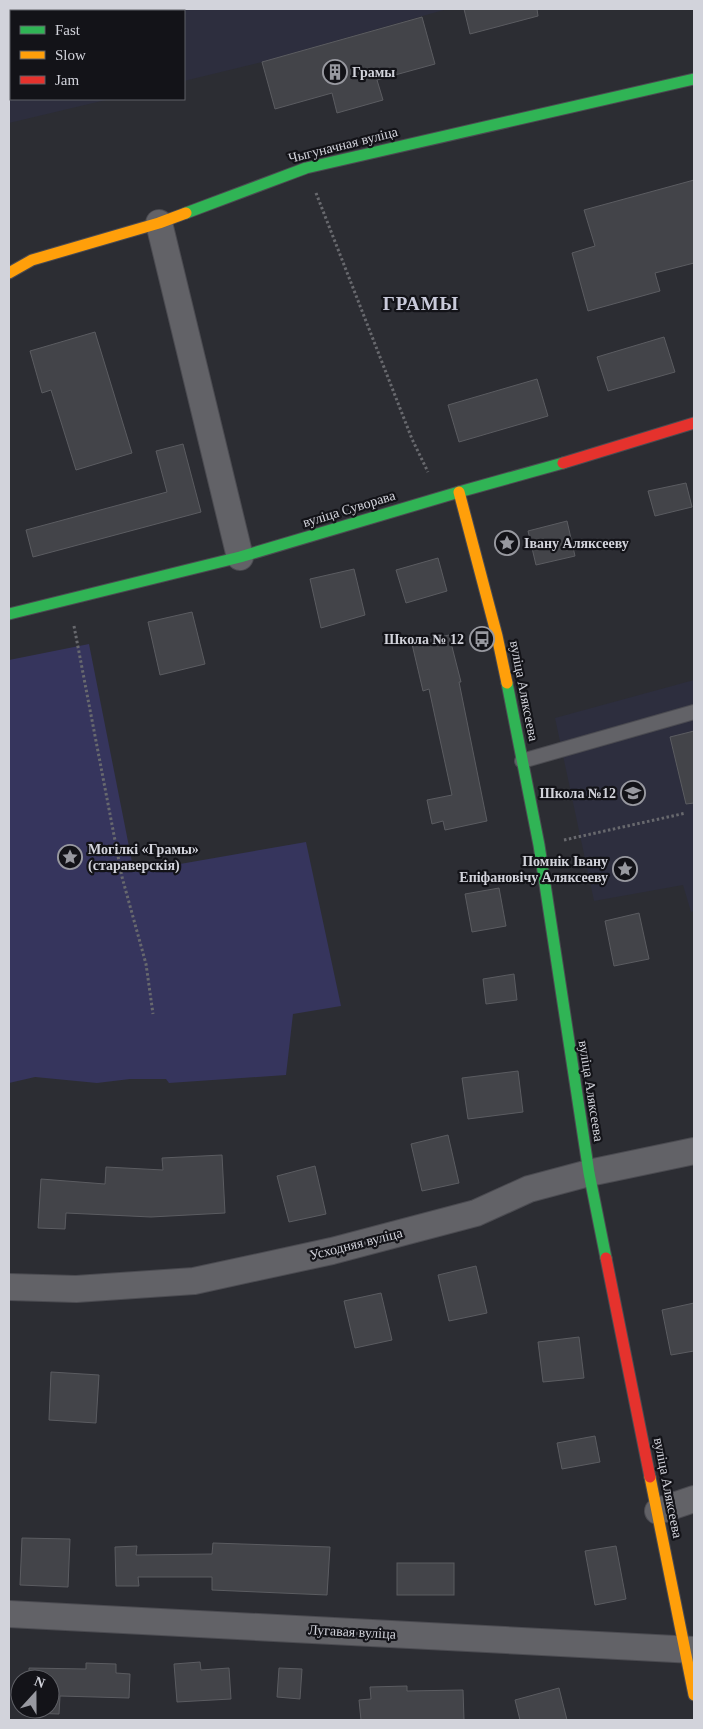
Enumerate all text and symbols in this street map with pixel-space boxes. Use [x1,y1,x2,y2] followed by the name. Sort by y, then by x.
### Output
[10,10,185,100] legend
[55,22,81,38] text: Fast
[55,47,86,63] text: Slow
[322,59,348,85] building icon: Грамы
[352,65,395,80] place label: Грамы
[55,72,79,88] text: Jam
[287,124,400,166] street label: Чыгуначная вуліца
[383,293,459,314] district label: ГРАМЫ
[301,488,398,530] street label: вуліца Суворава
[494,530,520,556] place icon: Івану Аляксееву
[524,536,629,551] place label: Івану Аляксееву
[469,626,495,652] bus stop icon: Школа № 12
[384,632,464,647] place label: Школа № 12
[507,639,541,743] street label: вуліца Аляксеева
[620,780,646,806] school or university icon: Школа №12
[540,786,616,801] place label: Школа №12
[88,842,199,874] place label: Могілкі «Грамы» (стараверскія)
[57,844,83,870] place icon: Могілкі «Грамы» (стараверскія)
[459,854,608,885] place label: Помнік Івану Епіфановічу Аляксееву
[612,856,638,882] place icon: Помнік Івану Епіфановічу Аляксееву
[576,1039,607,1143] street label: вуліца Аляксеева
[308,1225,405,1263] street label: Усходняя вуліца
[651,1436,685,1540] street label: вуліца Аляксеева
[308,1622,397,1642] street label: Лугавая вуліца
[10,1669,60,1719] north arrow
[32,1674,47,1691] text: N

